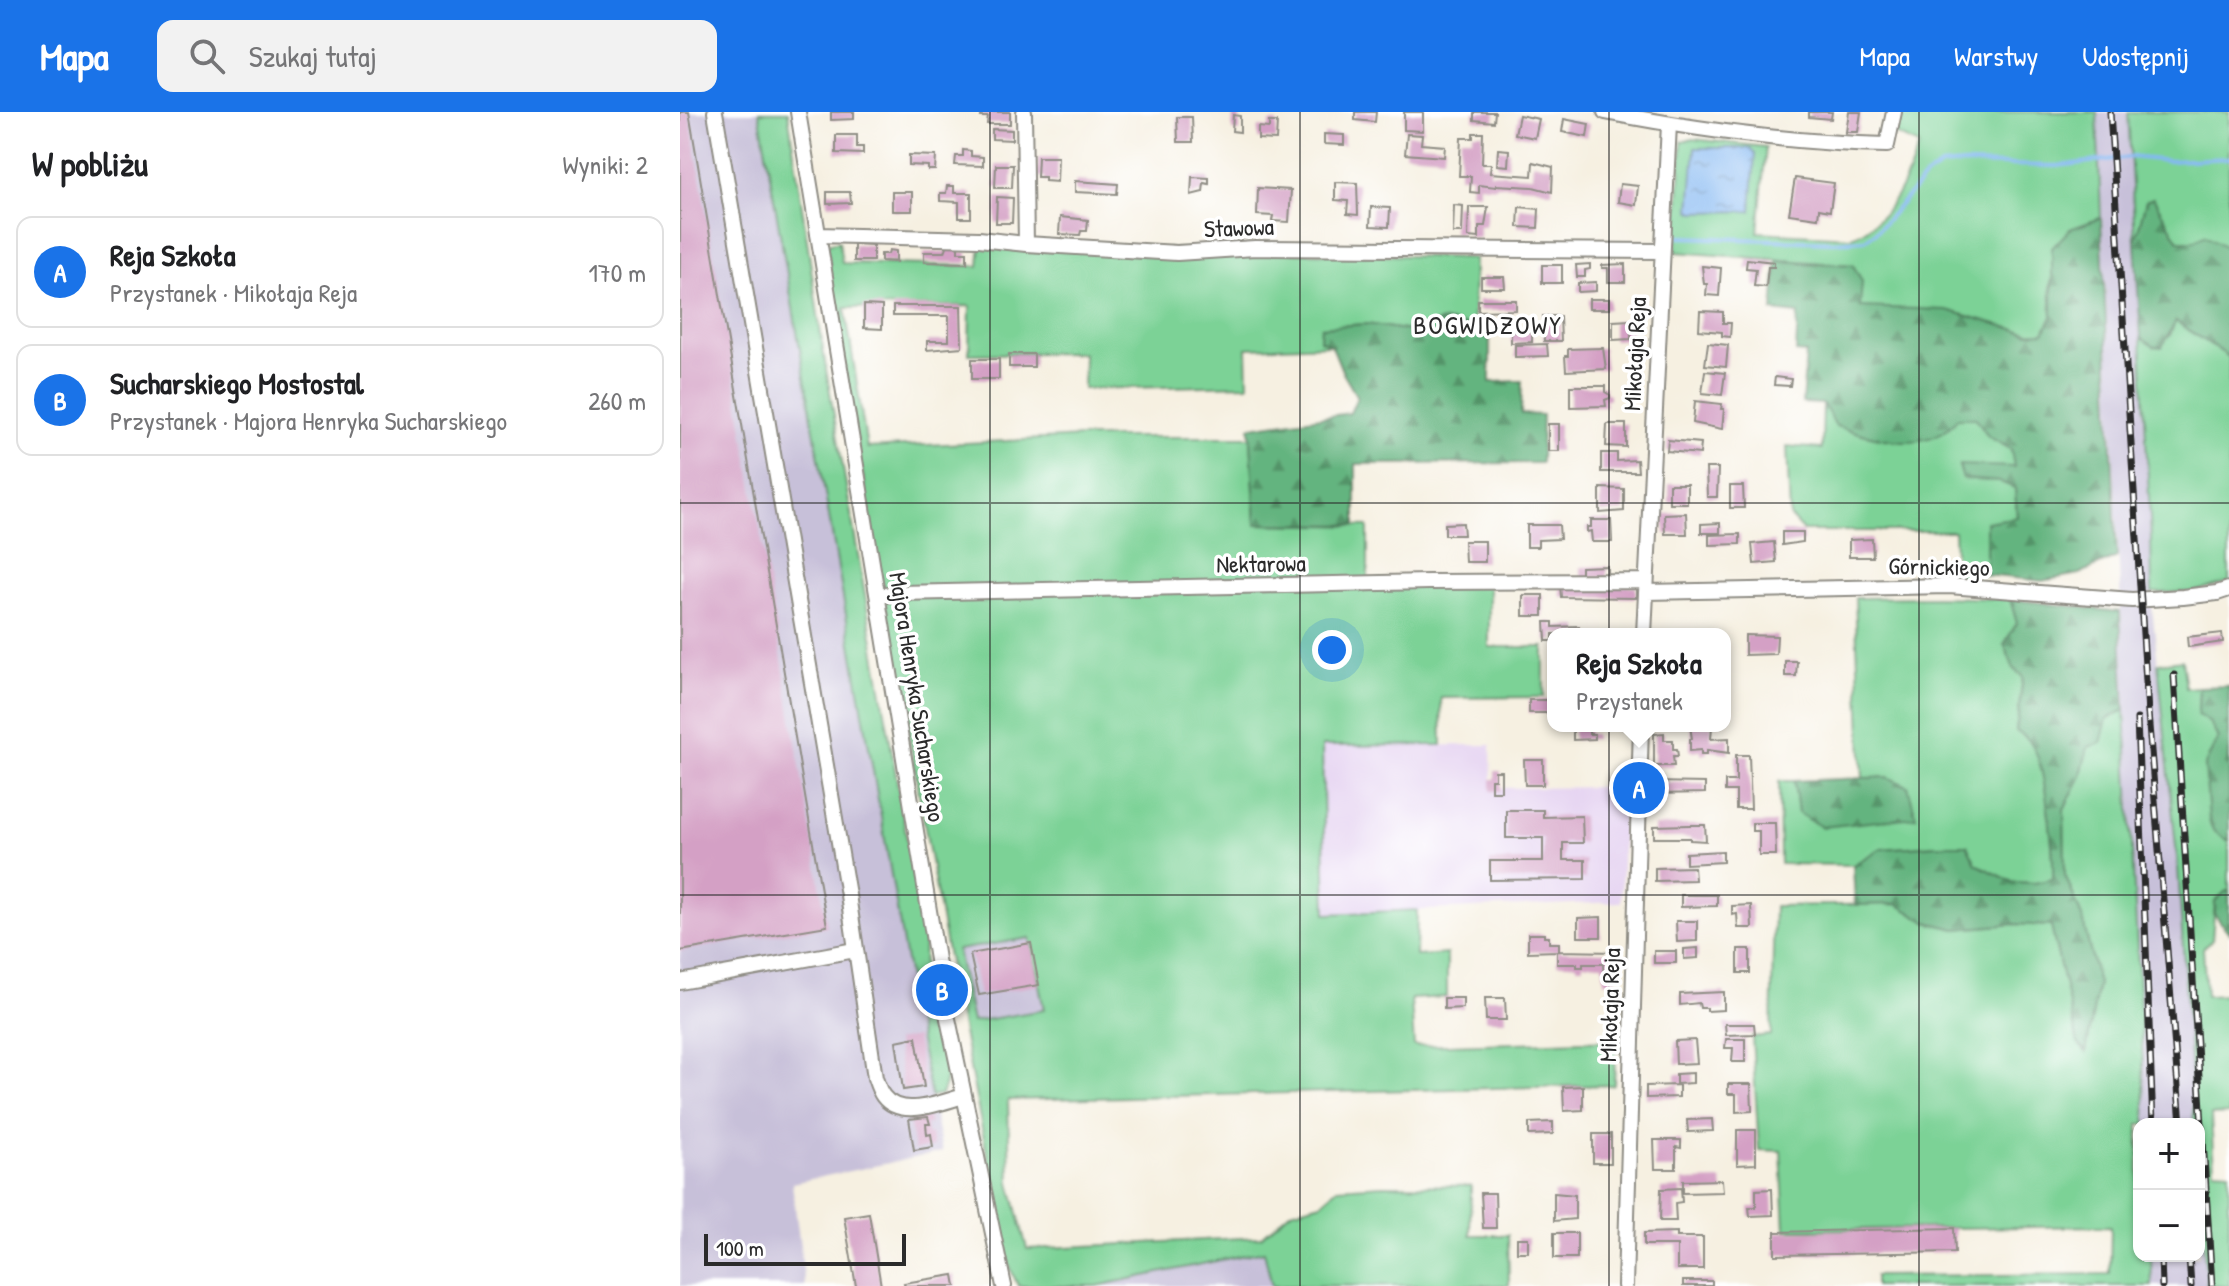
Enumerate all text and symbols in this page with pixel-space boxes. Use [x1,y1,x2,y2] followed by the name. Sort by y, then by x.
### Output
[157,20,717,92] search box
[40,30,109,82] text: Mapa
[185,34,229,78] icon: search
[249,36,377,76] text: Szukaj tutaj
[1860,37,1910,75] text: Mapa
[1954,37,2038,75] text: Warstwy
[2082,37,2189,75] text: Udostępnij
[32,141,148,187] text: W pobliżu
[563,147,648,182] text: Wyniki: 2
[1203,210,1274,244] street label: Stawowa
[110,235,236,275] text: Reja Szkoła
[54,255,66,290] text: A
[588,255,646,290] text: 170 m
[110,275,357,310] text: Przystanek · Mikołaja Reja
[1615,296,1653,412] street label: Mikołaja Reja
[1413,307,1563,342] district label: BOGWIDZOWY
[110,363,364,403] text: Sucharskiego Mostostal
[53,383,67,418] text: B
[588,383,646,418] text: 260 m
[110,403,507,438] text: Przystanek · Majora Henryka Sucharskiego
[1216,546,1306,580] street label: Nektarowa
[1888,549,1990,583] street label: Górnickiego
[882,570,954,824] street label: Majora Henryka Sucharskiego
[1547,628,1731,732] popup
[1312,630,1352,670] your location
[1576,643,1702,683] text: Reja Szkoła
[1576,683,1683,718] text: Przystanek
[1613,758,1665,818] pin: A
[1591,947,1627,1062] street label: Mikołaja Reja
[916,960,968,1020] pin: B
[2133,1118,2205,1262] map controls
[2133,1118,2205,1190] button: +
[2133,1190,2205,1262] button: −
[704,1230,906,1266] scale bar
[716,1233,764,1263] text: 100 m

